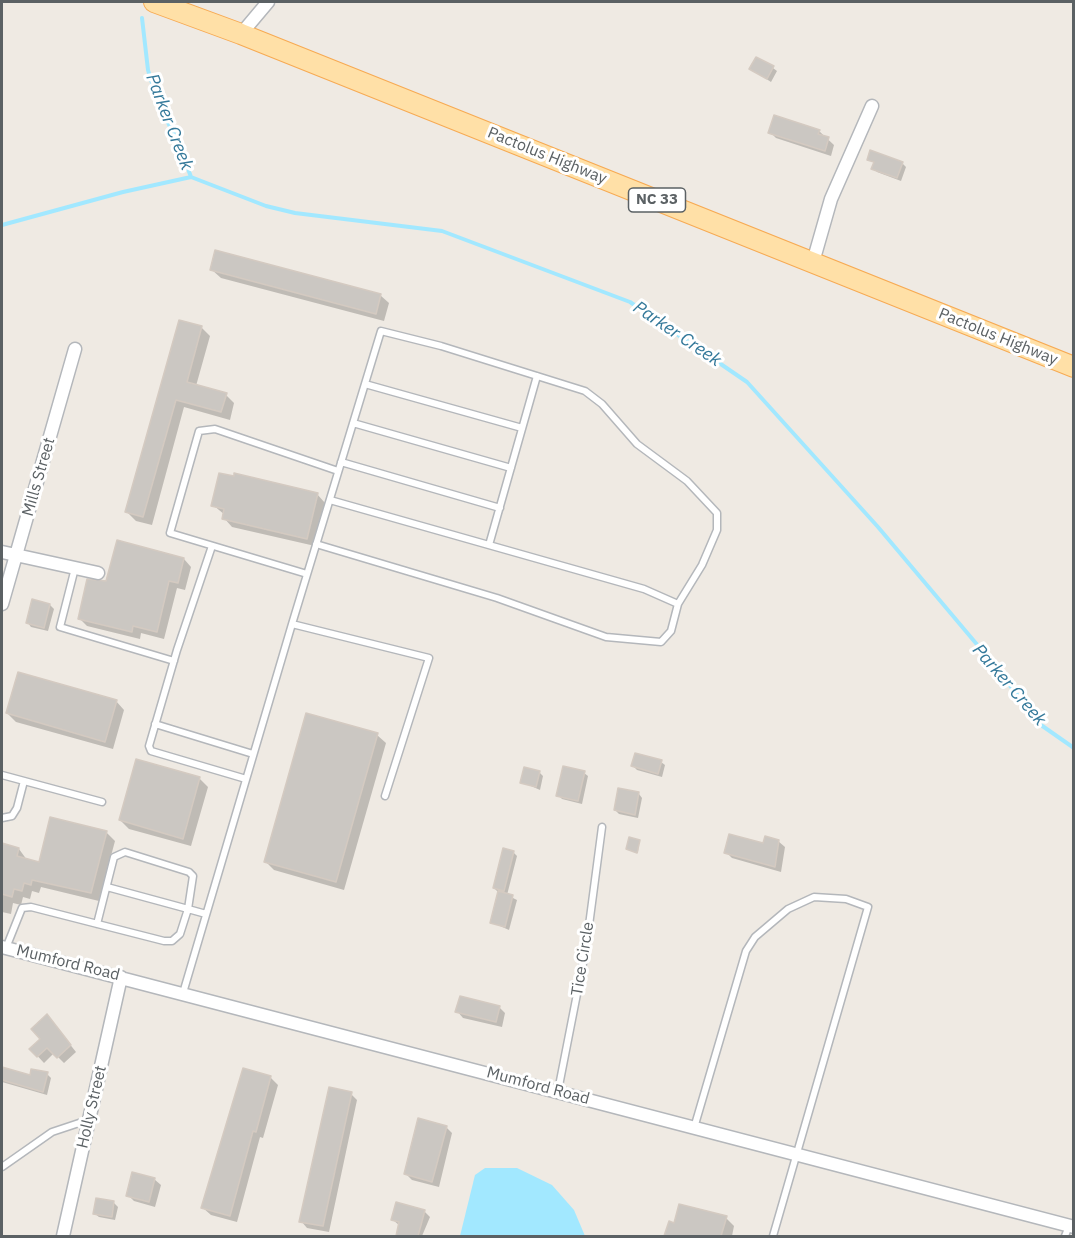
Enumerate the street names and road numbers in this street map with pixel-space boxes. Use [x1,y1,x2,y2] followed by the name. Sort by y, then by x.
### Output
[485,123,609,189] street label: Pactolus Highway
[628,188,686,212] road number: NC 33
[936,304,1060,370] street label: Pactolus Highway
[19,435,59,519] street label: Mills Street
[568,921,598,997] street label: Tice Circle
[14,941,122,985] street label: Mumford Road
[484,1063,592,1109] street label: Mumford Road
[73,1064,111,1150] street label: Holly Street

